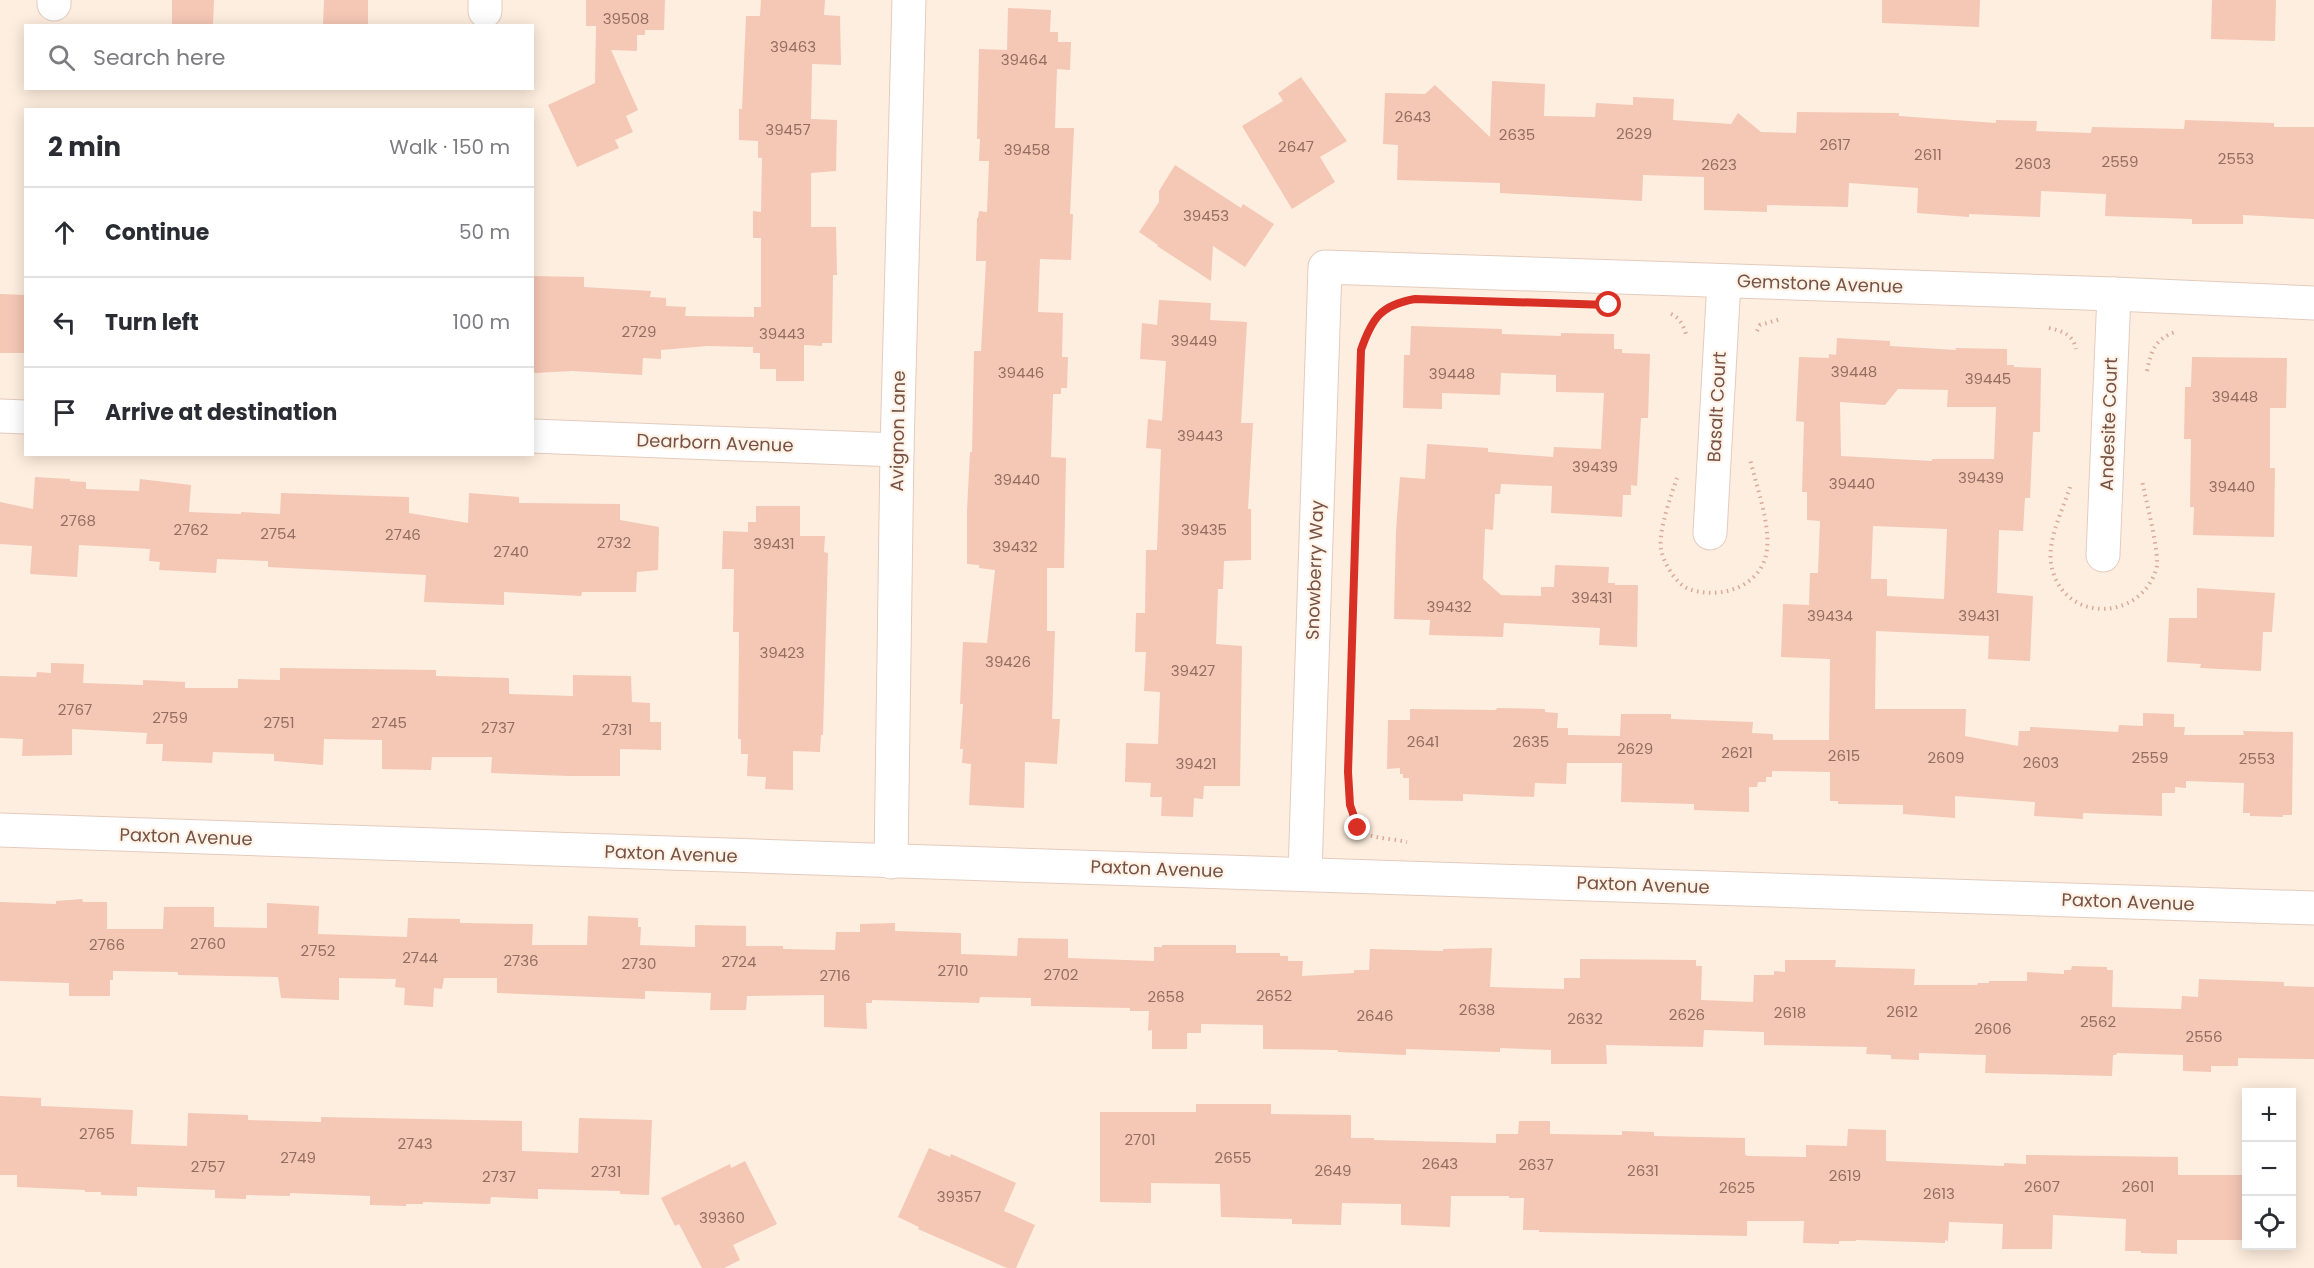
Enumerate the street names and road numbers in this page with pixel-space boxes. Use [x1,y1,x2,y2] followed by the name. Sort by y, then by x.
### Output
[1737,268,1904,299] street label: Gemstone Avenue
[1701,351,1732,463] street label: Basalt Court
[2094,357,2123,491] street label: Andesite Court
[884,370,911,492] street label: Avignon Lane
[636,427,794,458] street label: Dearborn Avenue
[1300,500,1329,640] street label: Snowberry Way
[119,822,253,851] street label: Paxton Avenue
[604,839,738,868] street label: Paxton Avenue
[1090,854,1224,883] street label: Paxton Avenue
[1576,870,1710,899] street label: Paxton Avenue
[2061,887,2195,916] street label: Paxton Avenue

